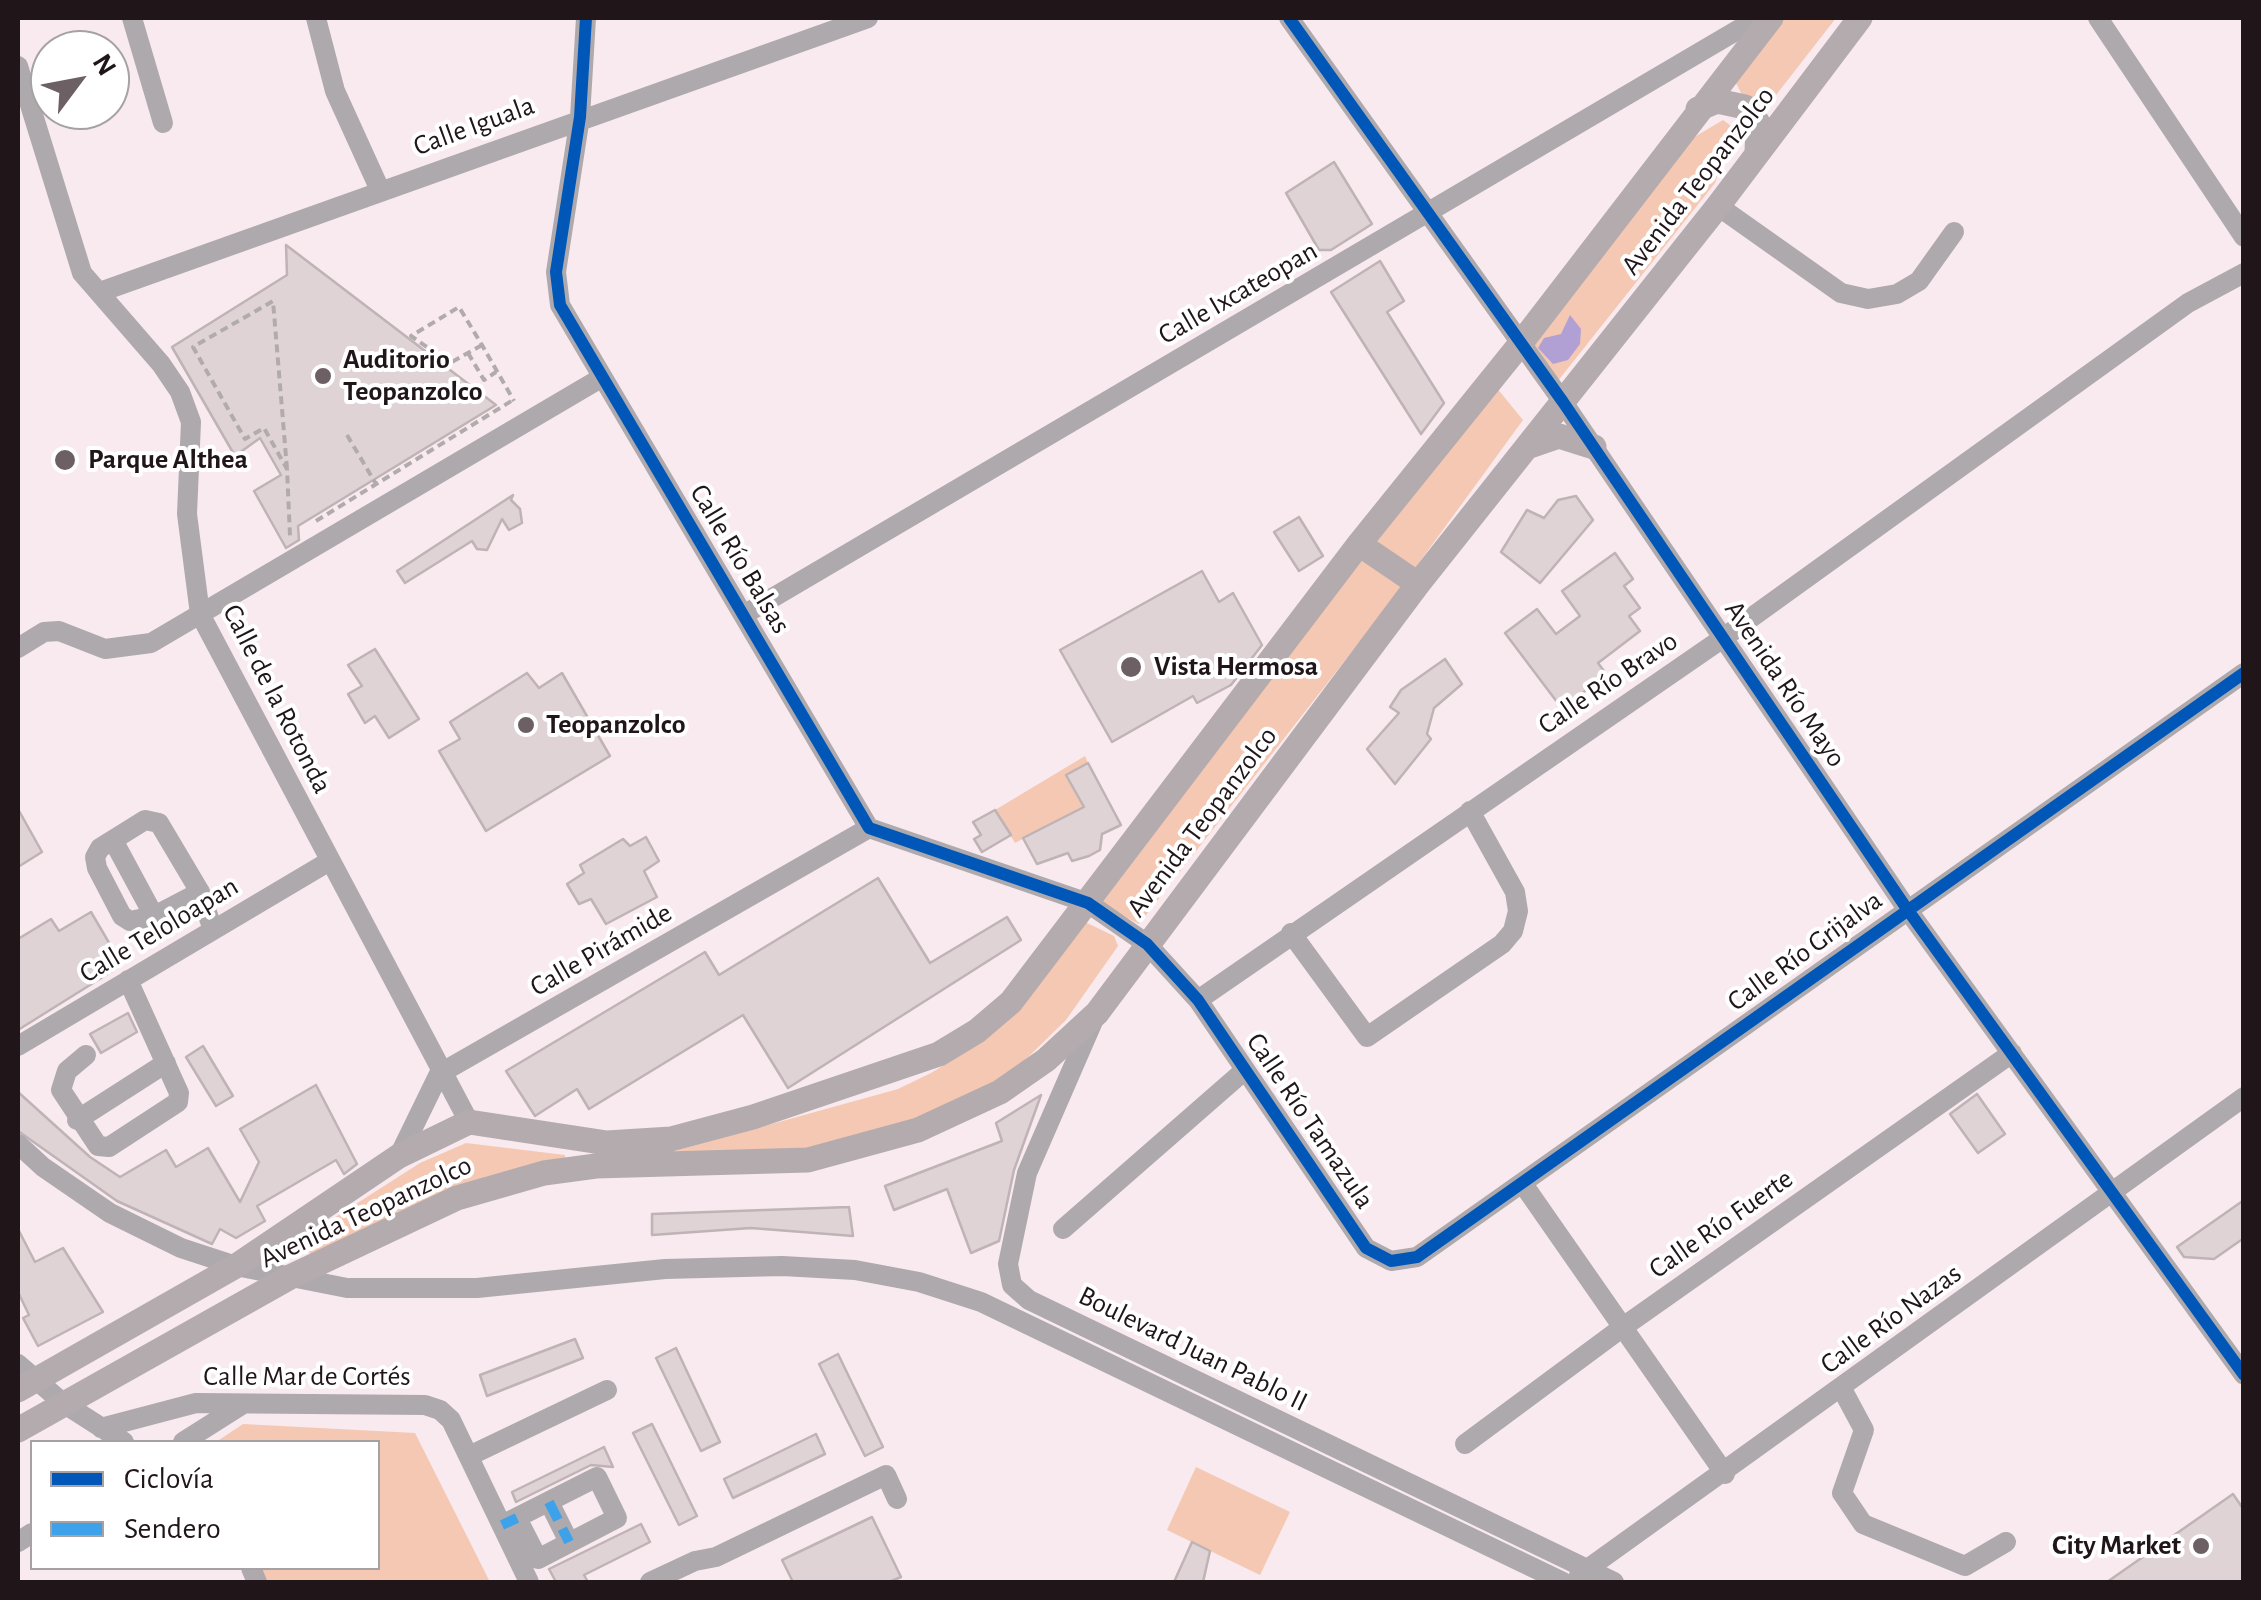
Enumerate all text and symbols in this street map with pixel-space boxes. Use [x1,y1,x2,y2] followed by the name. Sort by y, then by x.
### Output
[30,30,130,130] north arrow
[87,49,121,81] text: N
[1614,80,1782,282] street label: Avenida Teopanzolco
[409,89,539,163] street label: Calle Iguala
[1152,234,1324,352] street label: Calle Ixcateopan
[343,343,482,409] place label: Auditorio Teopanzolco
[312,365,334,387] marker: Auditorio Teopanzolco
[88,443,248,477] place label: Parque Althea
[52,447,78,473] marker: Parque Althea
[682,478,798,640] street label: Calle Río Balsas
[1717,594,1853,774] street label: Avenida Río Mayo
[215,599,339,799] street label: Calle de la Rotonda
[1532,624,1684,742] street label: Calle Río Bravo
[1154,650,1318,684] place label: Vista Hermosa
[1118,654,1144,680] marker: Vista Hermosa
[546,708,685,742] place label: Teopanzolco
[515,714,537,736] marker: Teopanzolco
[1120,720,1284,924] street label: Avenida Teopanzolco
[74,869,244,991] street label: Calle Teloloapan
[1721,884,1889,1018] street label: Calle Río Grijalva
[524,896,678,1004] street label: Calle Pirámide
[1239,1027,1381,1215] street label: Calle Río Tamazula
[255,1148,477,1276] street label: Avenida Teopanzolco
[1643,1162,1799,1286] street label: Calle Río Fuerte
[1814,1257,1968,1381] street label: Calle Río Nazas
[1073,1279,1313,1419] street label: Boulevard Juan Pablo II
[203,1360,411,1394] street label: Calle Mar de Cortés
[30,1440,380,1570] legend
[124,1464,214,1494] text: Ciclovía
[124,1514,221,1544] text: Sendero
[2052,1529,2181,1563] place label: City Market
[2190,1535,2212,1557] marker: City Market

